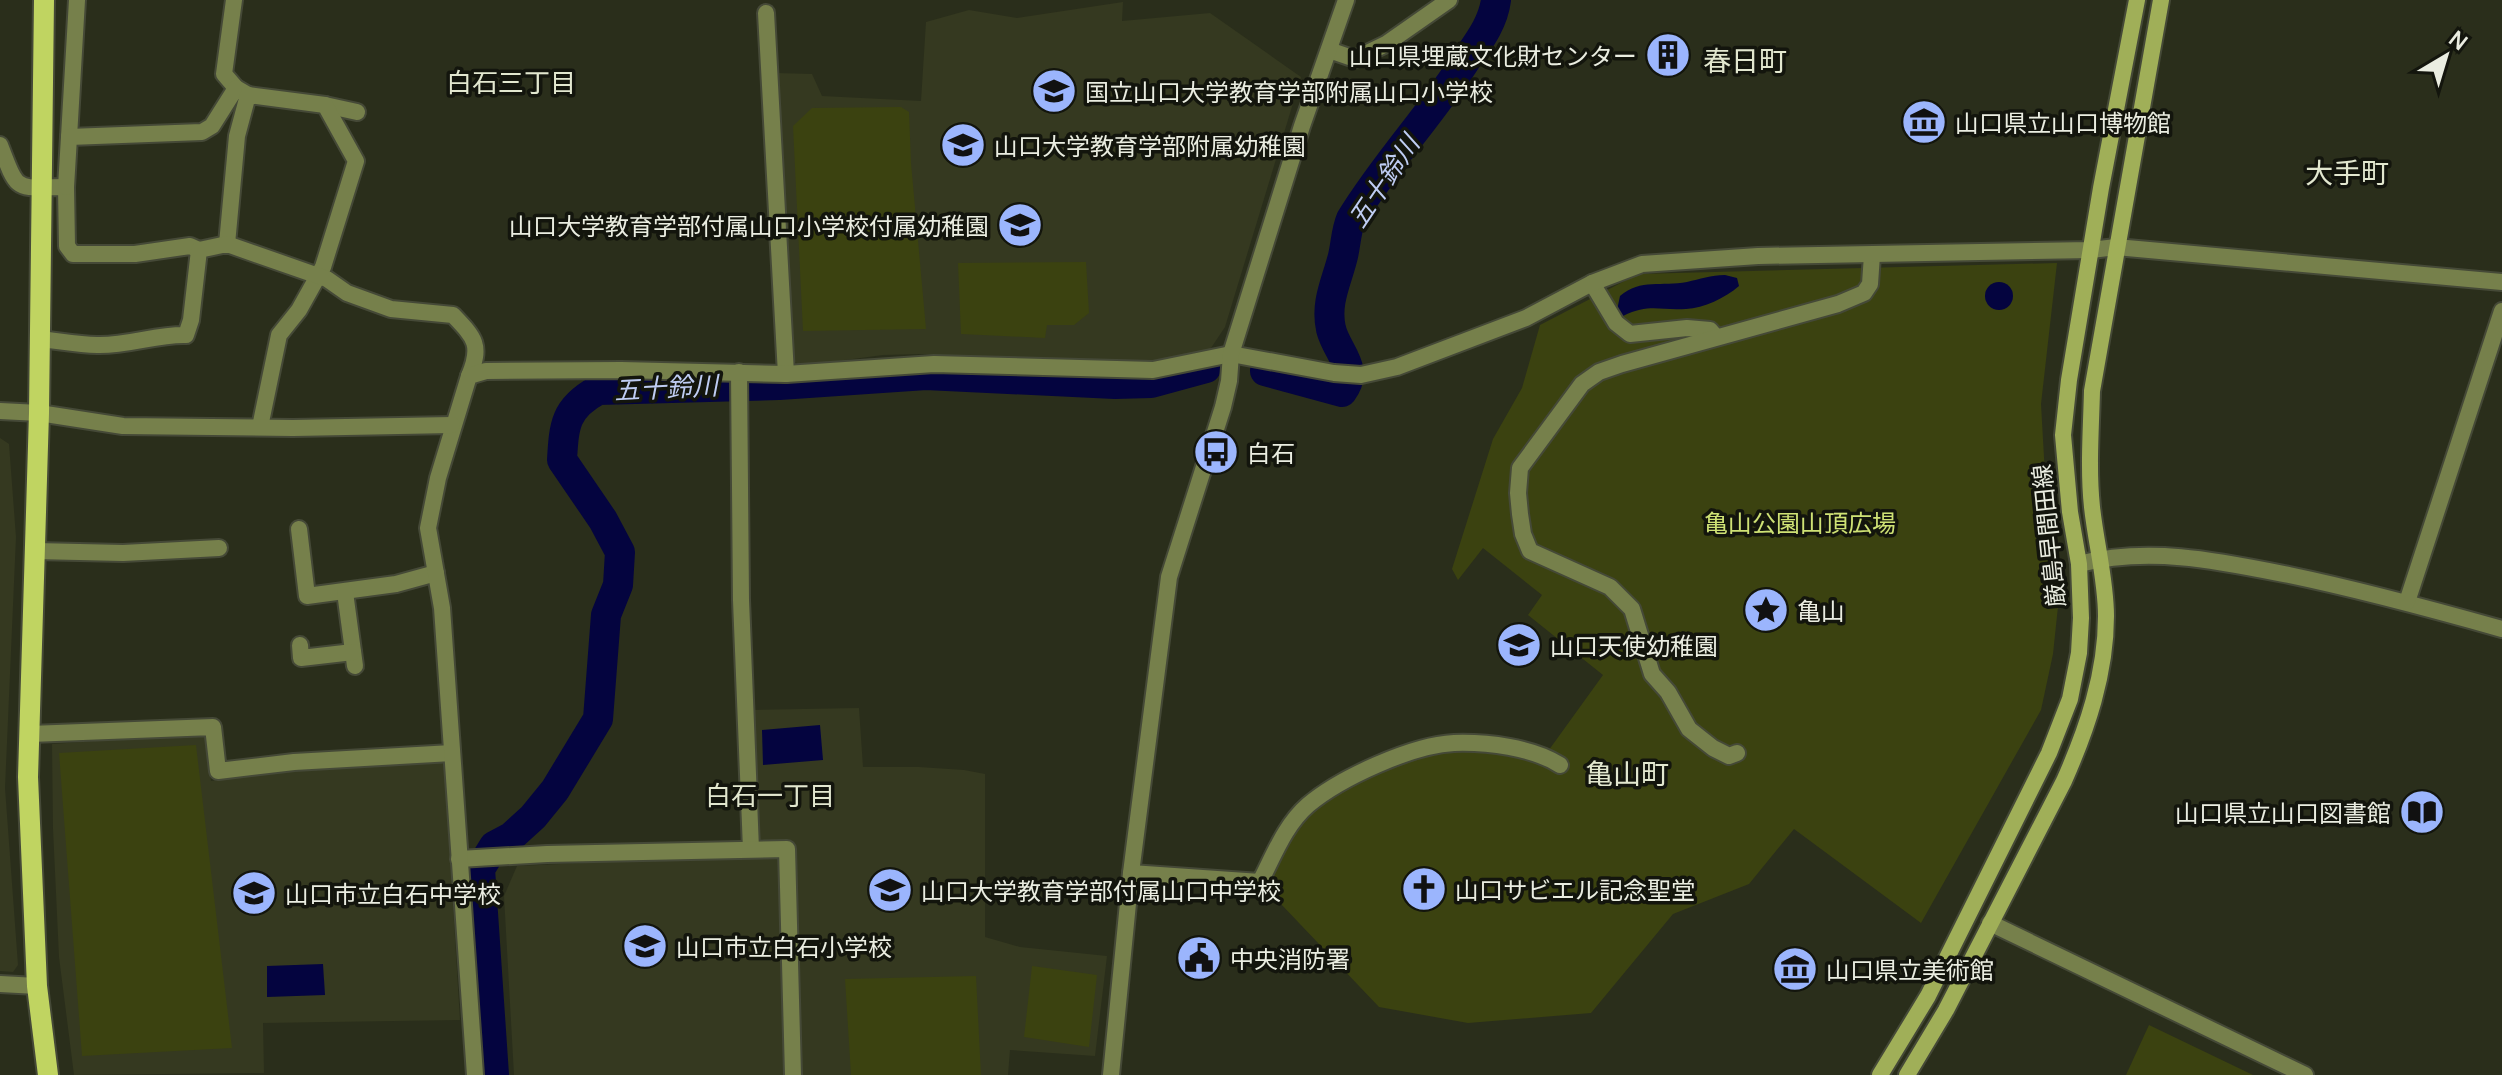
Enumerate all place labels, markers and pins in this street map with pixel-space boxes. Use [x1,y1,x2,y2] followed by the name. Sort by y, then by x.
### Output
[1644,31,1692,79] building icon: 山口県埋蔵文化財センター
[1349,39,1637,72] place label: 山口県埋蔵文化財センター
[1030,67,1078,115] school or university icon: 国立山口大学教育学部附属山口小学校
[1085,75,1493,108] place label: 国立山口大学教育学部附属山口小学校
[1900,98,1948,146] museum icon: 山口県立山口博物館
[1955,106,2171,139] place label: 山口県立山口博物館
[939,121,987,169] school or university icon: 山口大学教育学部附属幼稚園
[994,129,1306,162] place label: 山口大学教育学部附属幼稚園
[996,201,1044,249] school or university icon: 山口大学教育学部付属山口小学校付属幼稚園
[509,209,989,242] place label: 山口大学教育学部付属山口小学校付属幼稚園
[1192,428,1240,476] bus stop icon: 白石
[1247,436,1295,469] place label: 白石
[1742,586,1790,634] place icon: 亀山
[1797,594,1845,627] place label: 亀山
[1495,621,1543,669] school or university icon: 山口天使幼稚園
[1550,629,1718,662] place label: 山口天使幼稚園
[2398,788,2446,836] library icon: 山口県立山口図書館
[2175,796,2391,829] place label: 山口県立山口図書館
[1400,865,1448,913] church icon: 山口サビエル記念聖堂
[866,866,914,914] school or university icon: 山口大学教育学部付属山口中学校
[230,869,278,917] school or university icon: 山口市立白石中学校
[1455,873,1695,906] place label: 山口サビエル記念聖堂
[921,874,1281,907] place label: 山口大学教育学部付属山口中学校
[285,877,501,910] place label: 山口市立白石中学校
[621,922,669,970] school or university icon: 山口市立白石小学校
[676,930,892,963] place label: 山口市立白石小学校
[1175,934,1223,982] public building icon: 中央消防署
[1230,942,1350,975] place label: 中央消防署
[1771,945,1819,993] museum icon: 山口県立美術館
[1826,953,1994,986] place label: 山口県立美術館

